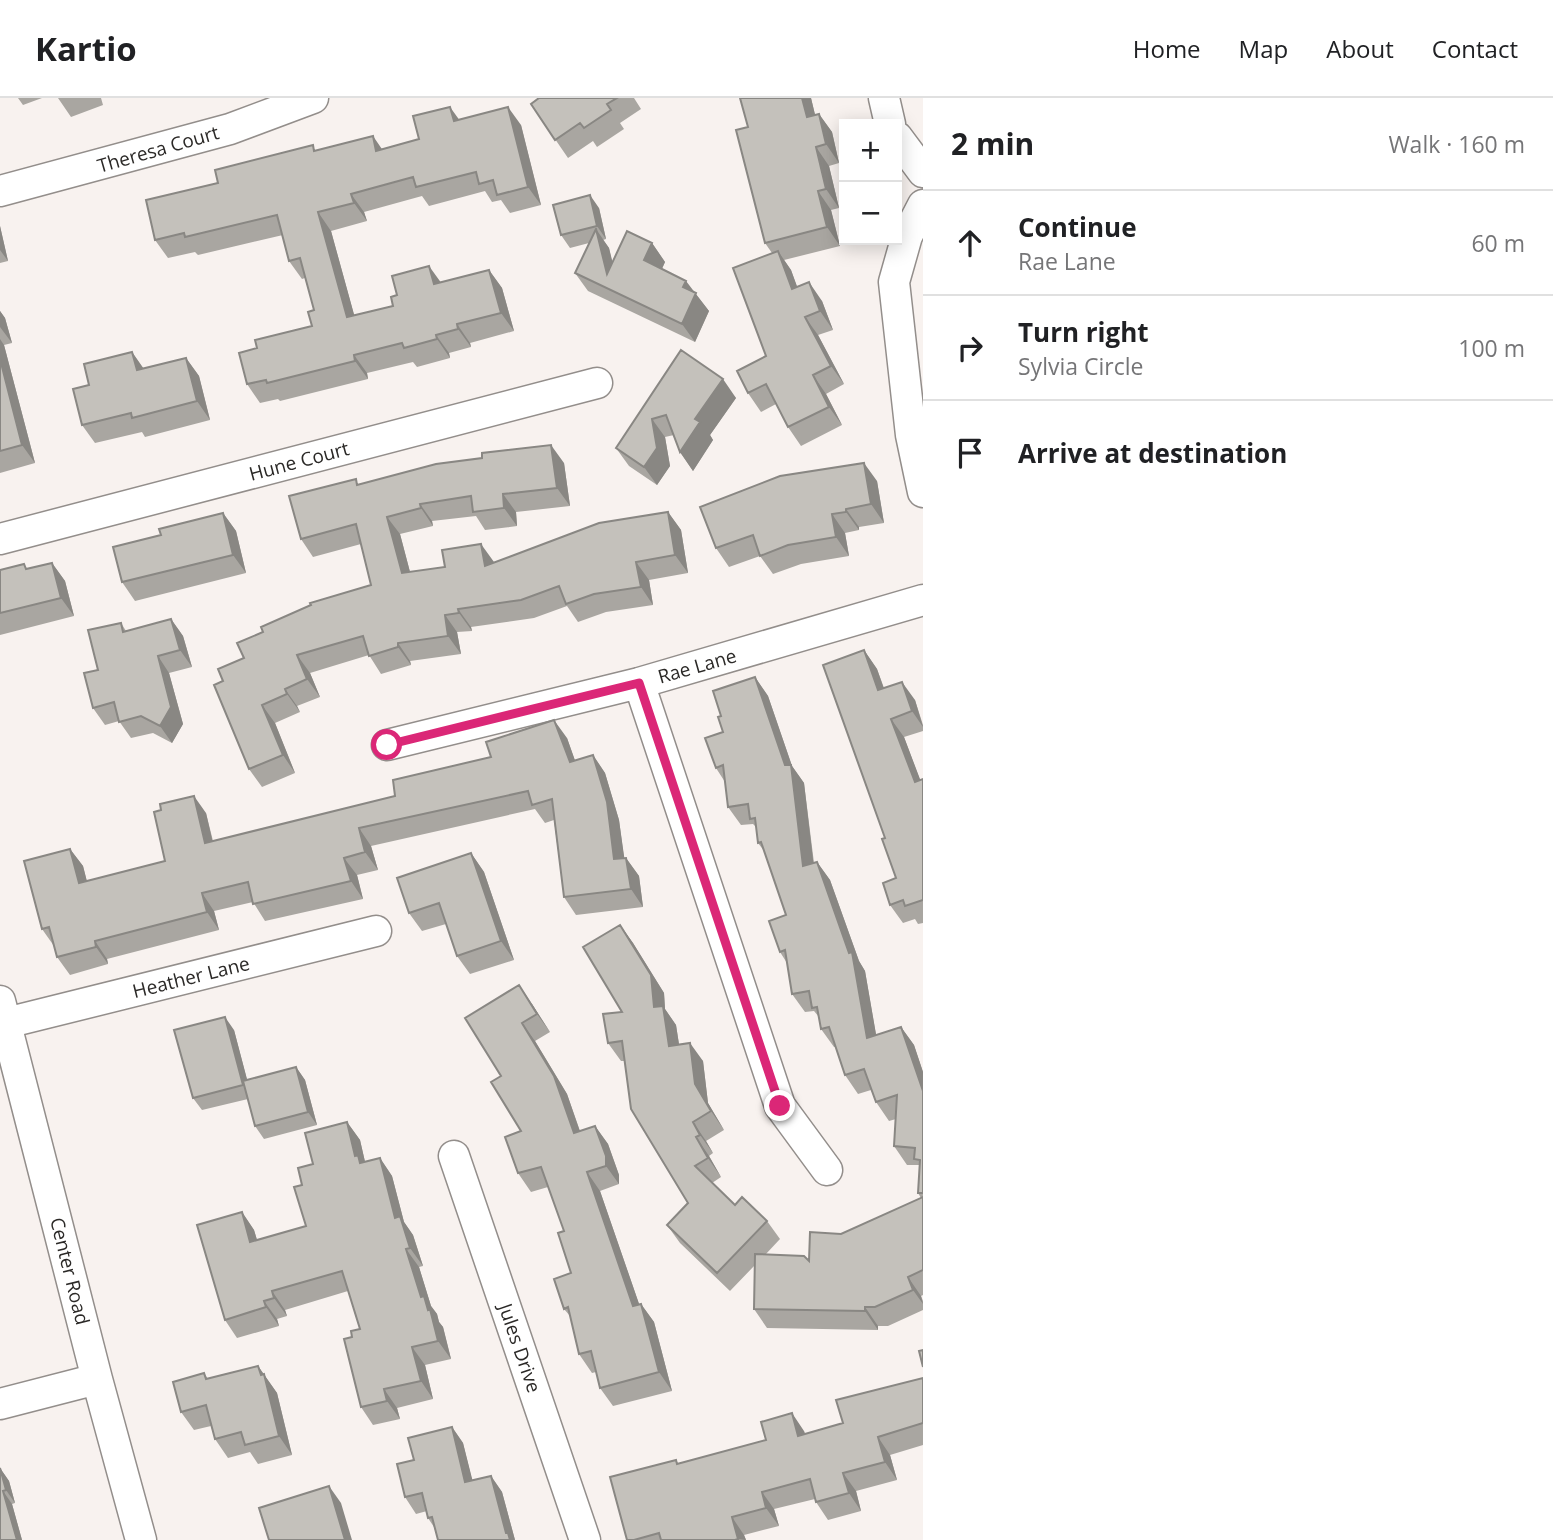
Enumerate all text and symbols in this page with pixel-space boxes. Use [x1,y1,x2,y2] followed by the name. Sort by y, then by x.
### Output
[35,26,137,71] text: Kartio
[1133,32,1201,65] text: Home
[1239,32,1288,65] text: Map
[1326,32,1394,65] text: About
[1432,32,1518,65] text: Contact
[94,119,222,179] street label: Theresa Court
[839,119,902,245] map controls
[839,119,902,182] button: +
[951,123,1034,164] text: 2 min
[1388,128,1525,160] text: Walk · 160 m
[839,182,902,245] button: −
[1018,209,1137,245] text: Continue
[951,224,989,262] icon: ahead
[1471,227,1525,259] text: 60 m
[1018,245,1116,277] text: Rae Lane
[1018,314,1149,350] text: Turn right
[951,329,989,367] icon: right
[1458,332,1525,364] text: 100 m
[1018,350,1143,382] text: Sylvia Circle
[951,434,989,472] icon: arrive
[246,435,352,487] street label: Hune Court
[1018,435,1287,471] text: Arrive at destination
[655,642,739,690] street label: Rae Lane
[371,729,402,760] route start
[130,950,252,1004] street label: Heather Lane
[764,1090,795,1121] route end
[44,1215,96,1327] street label: Center Road
[492,1298,547,1396] street label: Jules Drive

